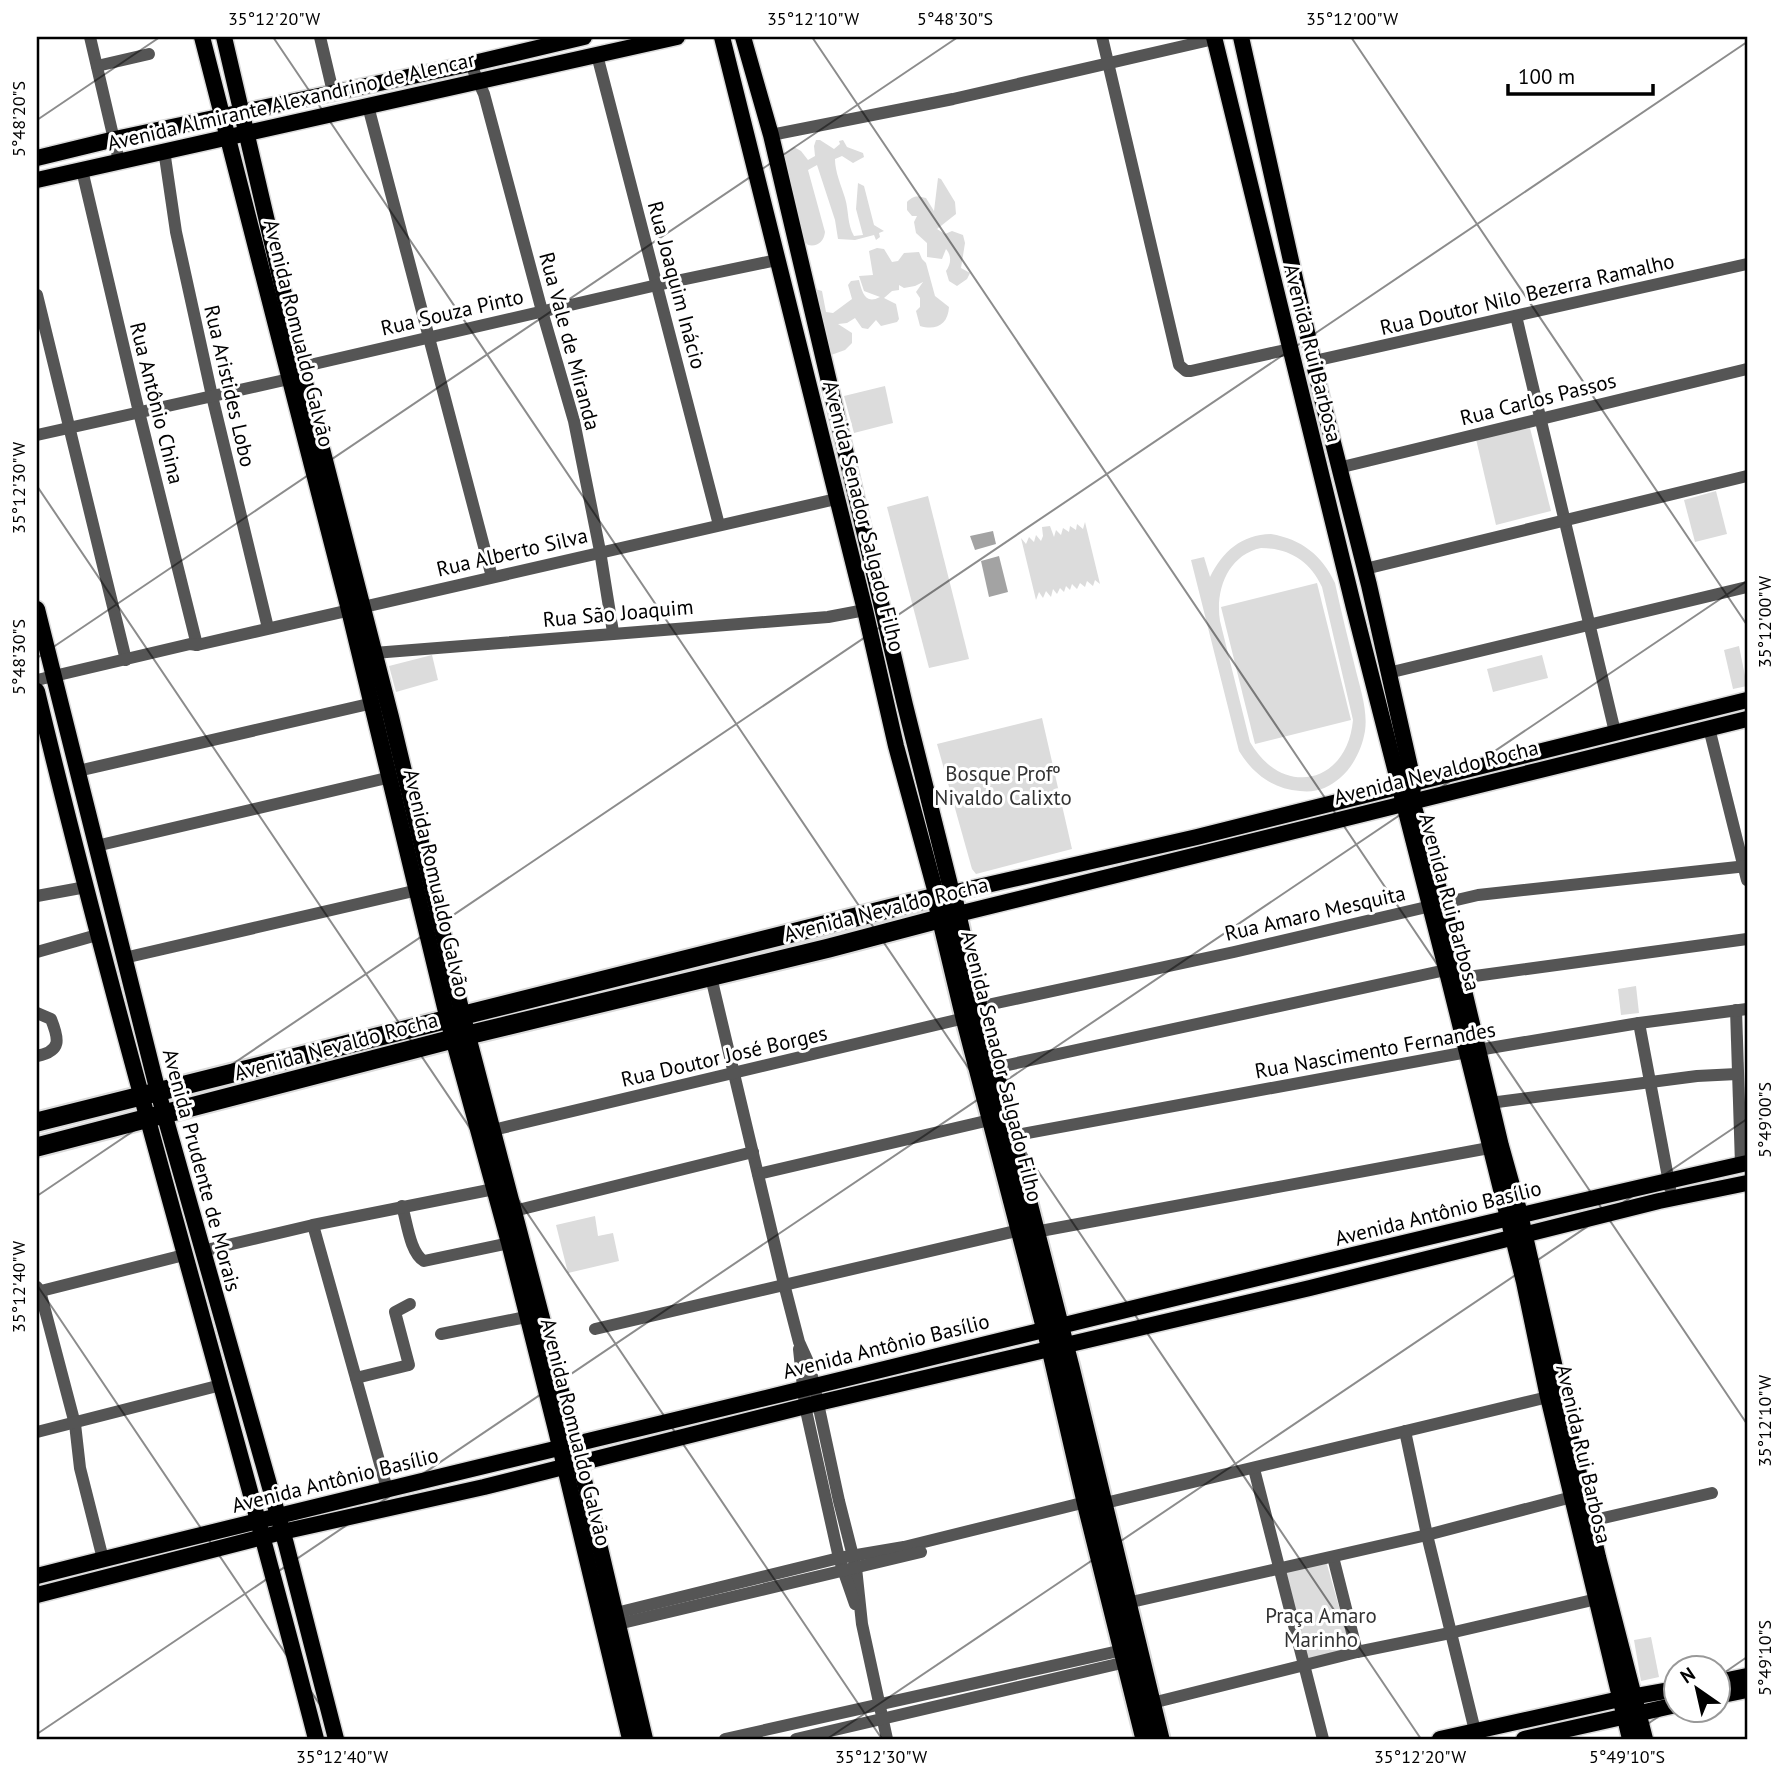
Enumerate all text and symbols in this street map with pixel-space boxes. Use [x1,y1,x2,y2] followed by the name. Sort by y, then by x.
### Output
[228,7,320,30] text: 35°12'20"W
[767,7,859,30] text: 35°12'10"W
[917,7,993,30] text: 5°48'30"S
[1306,7,1398,30] text: 35°12'00"W
[104,45,478,157] street label: Avenida Almirante Alexandrino de Alencar
[1508,52,1653,96] scale bar
[1518,63,1575,90] text: 100 m
[7,81,30,157] text: 5°48'20"S
[642,198,712,372] street label: Rua Joaquim Inácio
[258,216,340,450] street label: Avenida Romualdo Galvão
[1377,247,1677,341] street label: Rua Doutor Nilo Bezerra Ramalho
[533,249,607,433] street label: Rua Vale de Miranda
[1278,261,1348,445] street label: Avenida Rui Barbosa
[378,282,526,342] street label: Rua Souza Pinto
[198,302,262,470] street label: Rua Aristides Lobo
[124,319,190,487] street label: Rua Antônio China
[1457,367,1619,431] street label: Rua Carlos Passos
[817,378,911,654] street label: Avenida Senador Salgado Filho
[7,442,30,534] text: 35°12'30"W
[434,521,590,583] street label: Rua Alberto Silva
[1753,576,1776,668] text: 35°12'00"W
[542,593,694,633] street label: Rua São Joaquim
[7,619,30,695] text: 5°48'30"S
[1331,734,1541,810] street label: Avenida Nevaldo Rocha
[934,760,1072,811] park label: Bosque Profº Nivaldo Calixto
[398,766,476,1000] street label: Avenida Romualdo Galvão
[1413,810,1487,994] street label: Avenida Rui Barbosa
[781,871,991,947] street label: Avenida Nevaldo Rocha
[1222,879,1408,947] street label: Rua Amaro Mesquita
[955,928,1049,1204] street label: Avenida Senador Salgado Filho
[231,1006,441,1086] street label: Avenida Nevaldo Rocha
[1253,1016,1497,1084] street label: Rua Nascimento Fernandes
[618,1019,830,1093] street label: Rua Doutor José Borges
[157,1046,247,1294] street label: Avenida Prudente de Morais
[1753,1082,1776,1158] text: 5°49'00"S
[1332,1174,1544,1252] street label: Avenida Antônio Basílio
[7,1241,30,1333] text: 35°12'40"W
[780,1307,992,1385] street label: Avenida Antônio Basílio
[535,1315,617,1549] street label: Avenida Romualdo Galvão
[1550,1362,1618,1546] street label: Avenida Rui Barbosa
[1753,1375,1776,1467] text: 35°12'10"W
[229,1441,441,1519] street label: Avenida Antônio Basílio
[1265,1602,1377,1653] park label: Praça Amaro Marinho
[1753,1620,1776,1696] text: 5°49'10"S
[1662,1654,1732,1724] north arrow
[1676,1661,1699,1688] text: N
[296,1745,388,1768] text: 35°12'40"W
[835,1745,927,1768] text: 35°12'30"W
[1374,1745,1466,1768] text: 35°12'20"W
[1589,1745,1665,1768] text: 5°49'10"S

